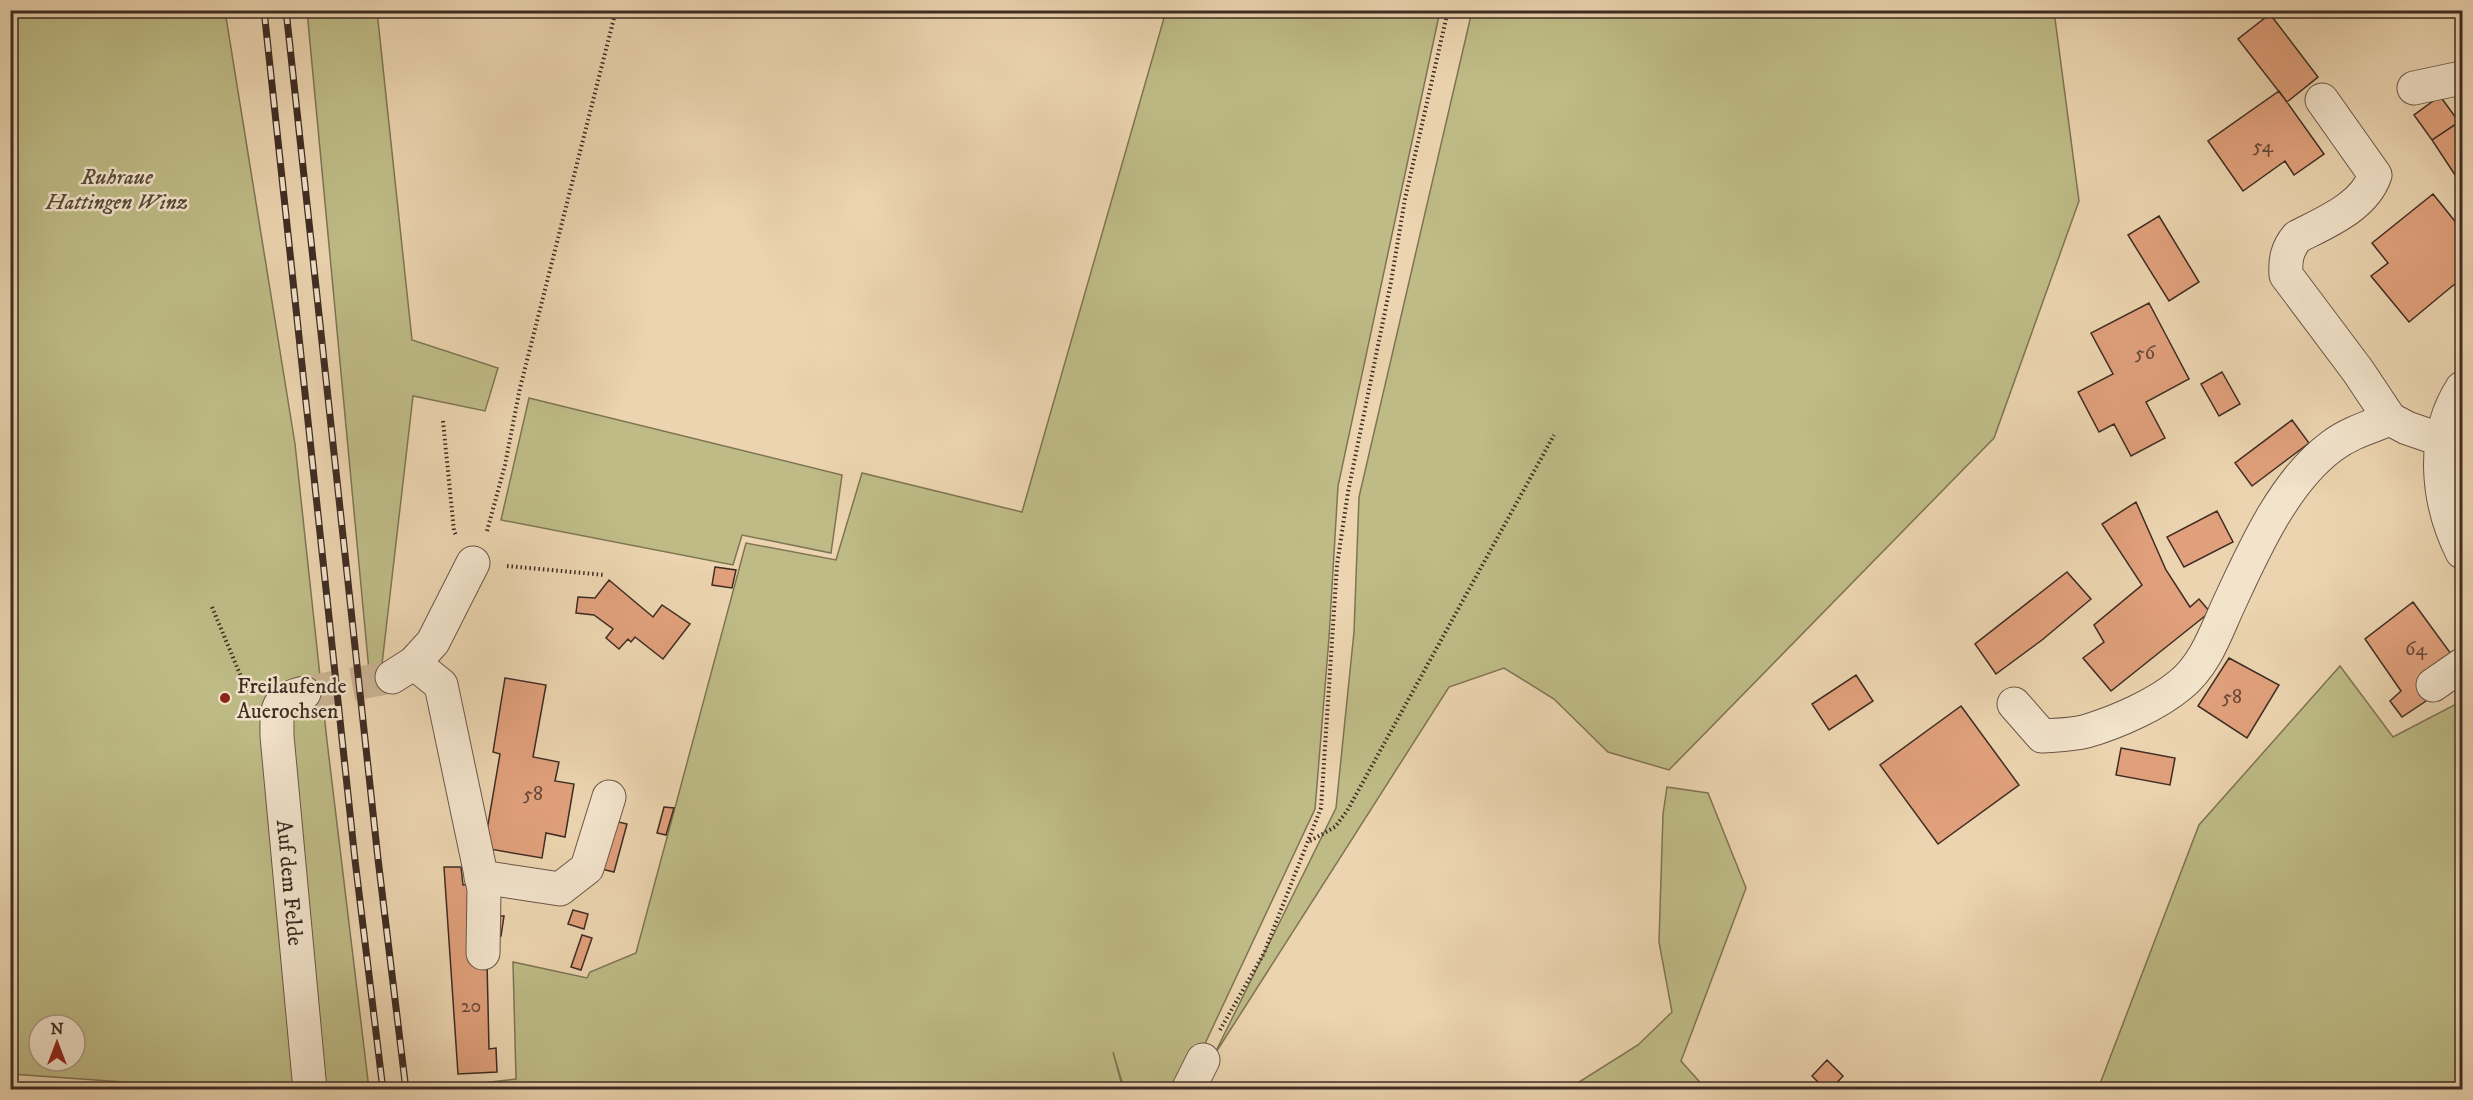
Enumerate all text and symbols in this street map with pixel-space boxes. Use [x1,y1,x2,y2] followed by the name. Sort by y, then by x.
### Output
[2253,134,2274,159] house number: 54
[45,164,188,216] park label: Ruhraue Hattingen Winz
[2135,341,2156,366] house number: 56
[2405,637,2427,662] house number: 64
[237,673,347,725] place label: Freilaufende Auerochsen
[2222,685,2242,710] house number: 58
[218,691,232,705] marker: Freilaufende Auerochsen
[523,782,543,807] house number: 58
[270,819,308,947] street label: Auf dem Felde
[461,994,481,1019] house number: 20
[27,1013,87,1073] north arrow
[50,1019,64,1039] text: N

